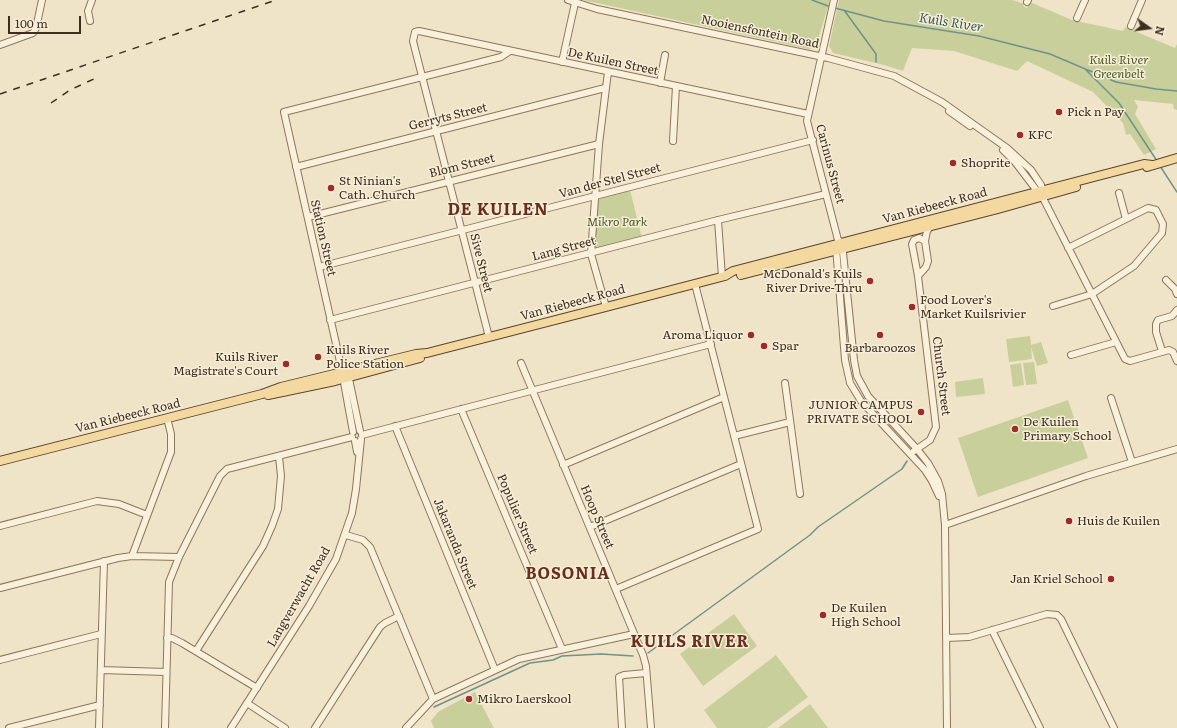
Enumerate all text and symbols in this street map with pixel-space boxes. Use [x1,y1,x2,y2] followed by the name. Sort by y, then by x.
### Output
[10,8,83,34] scale bar
[1129,8,1169,48] north arrow
[918,10,984,36] water label: Kuils River
[700,12,820,52] street label: Nooiensfontein Road
[15,14,48,32] text: 100 m
[1152,24,1170,37] text: N
[566,45,660,79] street label: De Kuilen Street
[1089,53,1149,81] park label: Kuils River Greenbelt
[407,100,489,134] street label: Gerryts Street
[1067,105,1124,119] place label: Pick n Pay
[1054,107,1064,117] marker: Pick n Pay
[812,123,848,205] street label: Carinus Street
[1028,128,1053,142] place label: KFC
[1015,130,1025,140] marker: KFC
[428,151,496,181] street label: Blom Street
[961,156,1011,170] place label: Shoprite
[948,158,958,168] marker: Shoprite
[558,160,662,202] street label: Van der Stel Street
[339,174,415,202] place label: St Ninian's Cath. Church
[326,183,336,193] marker: St Ninian's Cath. Church
[881,185,989,227] street label: Van Riebeeck Road
[307,198,339,278] street label: Station Street
[447,200,549,220] district label: DE KUILEN
[587,215,647,229] park label: Mikro Park
[467,232,495,294] street label: Sive Street
[531,234,597,264] street label: Lang Street
[763,267,862,295] place label: McDonald's Kuils River Drive-Thru
[865,276,875,286] marker: McDonald's Kuils River Drive-Thru
[519,282,627,324] street label: Van Riebeeck Road
[920,293,1026,321] place label: Food Lover's Market Kuilsrivier
[907,302,917,312] marker: Food Lover's Market Kuilsrivier
[663,328,743,342] place label: Aroma Liquor
[746,330,756,340] marker: Aroma Liquor
[875,330,885,340] marker: Barbaroozos
[929,336,953,416] street label: Church Street
[772,339,799,353] place label: Spar
[759,341,769,351] marker: Spar
[844,341,916,355] place label: Barbaroozos
[326,343,404,371] place label: Kuils River Police Station
[173,350,278,378] place label: Kuils River Magistrate's Court
[313,352,323,362] marker: Kuils River Police Station
[281,359,291,369] marker: Kuils River Magistrate's Court
[74,396,182,436] street label: Van Riebeeck Road
[807,398,913,426] place label: JUNIOR CAMPUS PRIVATE SCHOOL
[916,407,926,417] marker: JUNIOR CAMPUS PRIVATE SCHOOL
[1023,415,1112,443] place label: De Kuilen Primary School
[1010,424,1020,434] marker: De Kuilen Primary School
[494,472,540,556] street label: Populier Street
[577,483,617,551] street label: Hoop Street
[430,496,480,592] street label: Jakaranda Street
[1077,514,1160,528] place label: Huis de Kuilen
[1064,516,1074,526] marker: Huis de Kuilen
[264,544,334,650] street label: Langverwacht Road
[526,564,610,584] district label: BOSONIA
[1010,572,1103,586] place label: Jan Kriel School
[1106,574,1116,584] marker: Jan Kriel School
[831,601,901,629] place label: De Kuilen High School
[818,610,828,620] marker: De Kuilen High School
[630,632,750,652] district label: KUILS RIVER
[477,692,571,706] place label: Mikro Laerskool
[464,694,474,704] marker: Mikro Laerskool

